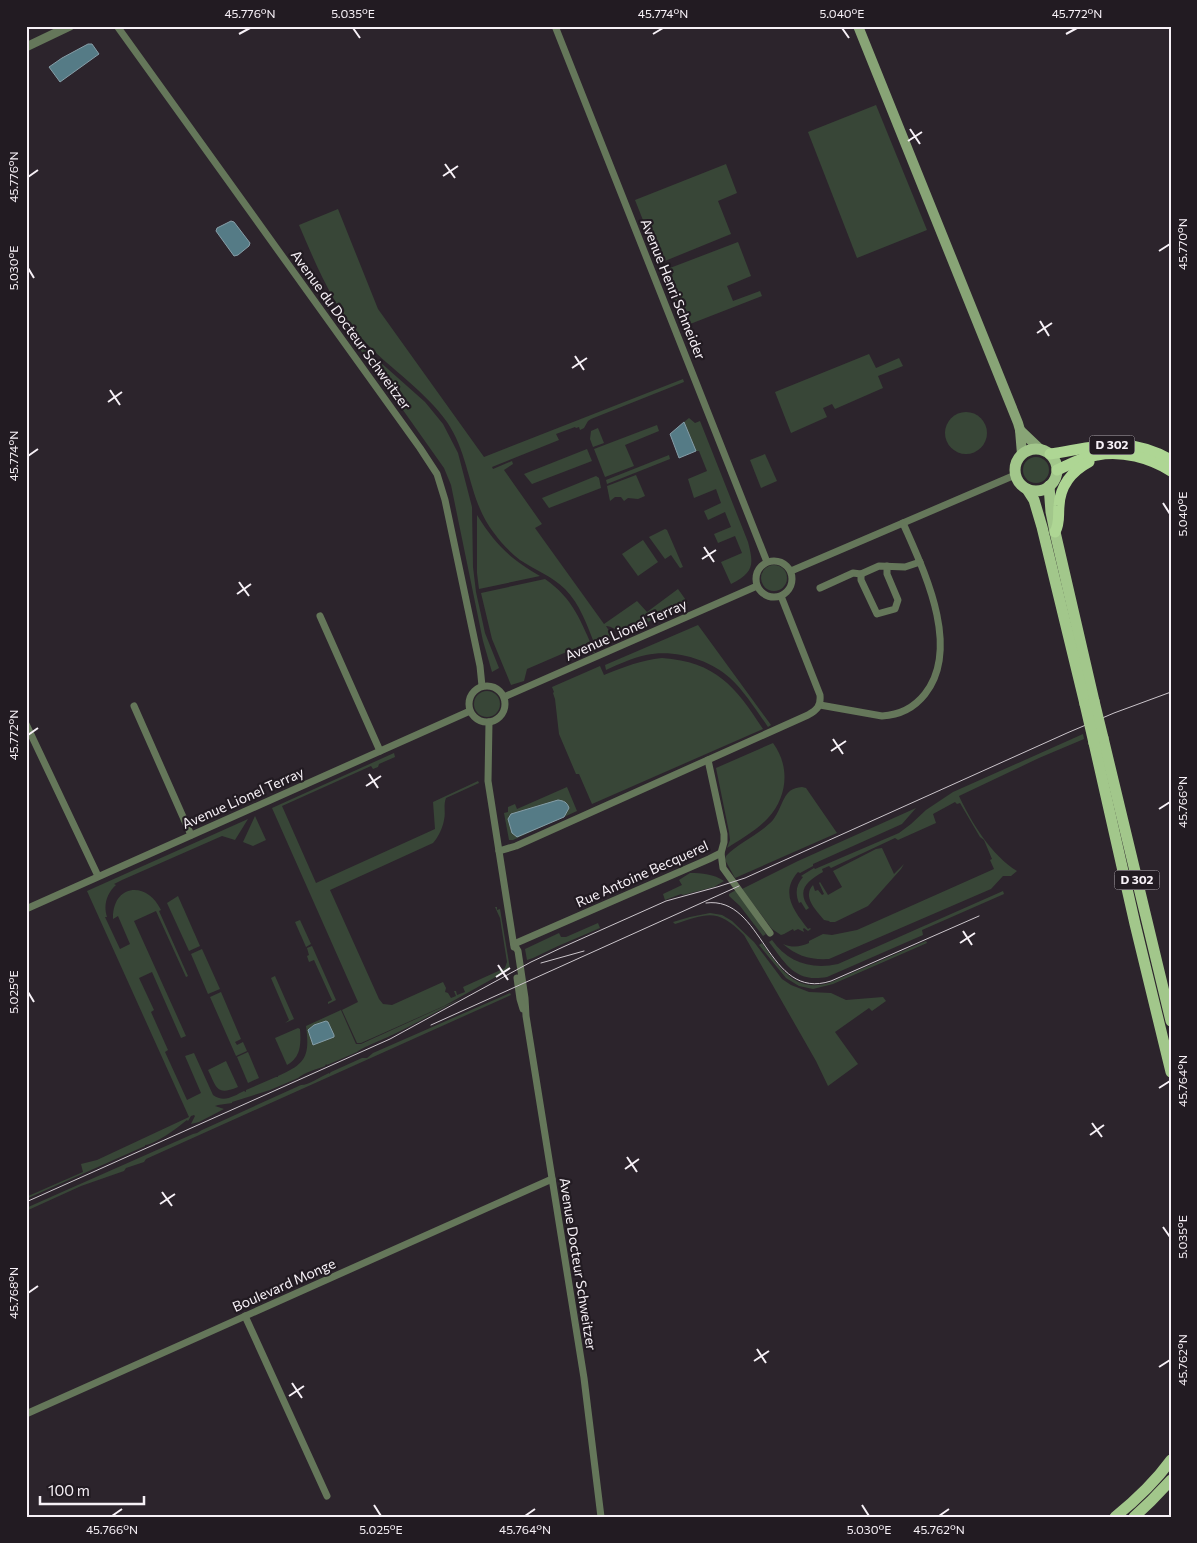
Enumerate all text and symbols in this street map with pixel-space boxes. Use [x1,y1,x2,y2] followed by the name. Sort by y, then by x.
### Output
[224,6,276,20] text: 45.776°N
[331,6,375,20] text: 5.035°E
[638,6,688,20] text: 45.774°N
[820,6,864,20] text: 5.040°E
[1052,6,1102,20] text: 45.772°N
[6,151,20,203] text: 45.776°N
[637,216,710,362] street label: Avenue Henri Schneider
[1175,218,1189,270] text: 45.770°N
[6,246,20,290] text: 5.030°E
[288,247,415,413] street label: Avenue du Docteur Schweitzer
[6,431,20,481] text: 45.774°N
[1090,436,1134,454] road number: D 302
[1175,492,1189,536] text: 5.040°E
[562,595,689,664] street label: Avenue Lionel Terray
[6,710,20,760] text: 45.772°N
[179,763,306,832] street label: Avenue Lionel Terray
[1175,776,1189,828] text: 45.766°N
[573,837,711,911] street label: Rue Antoine Becquerel
[1114,870,1160,890] road number: D 302
[6,970,20,1014] text: 5.025°E
[1175,1055,1189,1107] text: 45.764°N
[556,1176,601,1352] street label: Avenue Docteur Schweitzer
[1175,1215,1189,1259] text: 5.035°E
[230,1254,338,1315] street label: Boulevard Monge
[6,1267,20,1319] text: 45.768°N
[1175,1334,1189,1386] text: 45.762°N
[40,1473,144,1505] scale bar
[48,1481,90,1499] text: 100 m
[86,1522,138,1536] text: 45.766°N
[359,1522,403,1536] text: 5.025°E
[499,1522,551,1536] text: 45.764°N
[847,1522,891,1536] text: 5.030°E
[913,1522,965,1536] text: 45.762°N

